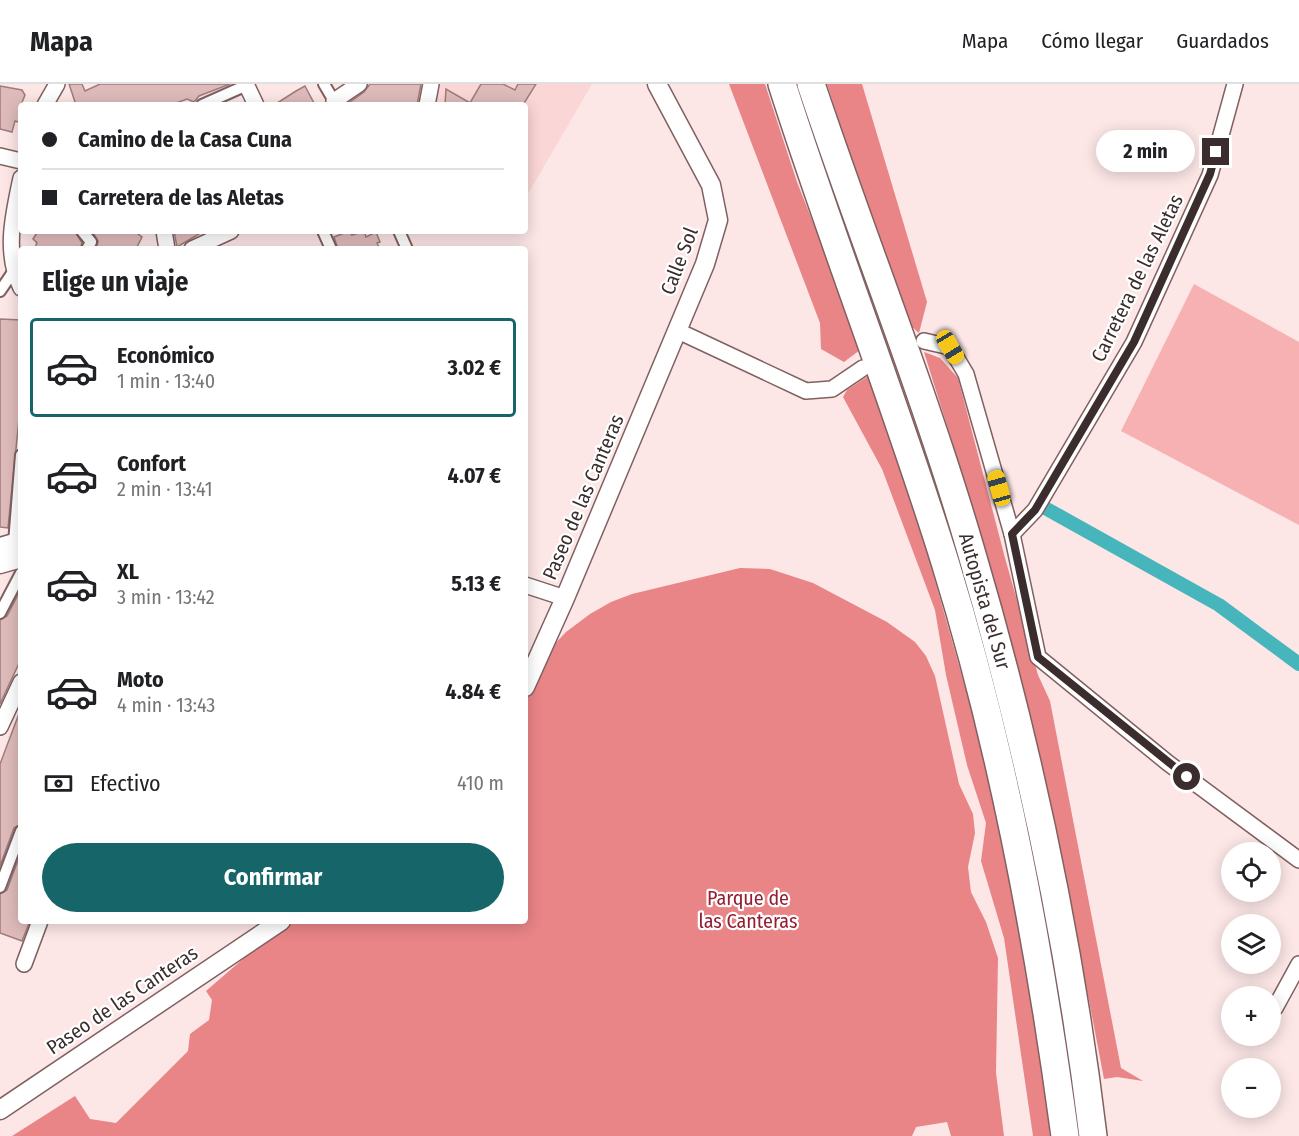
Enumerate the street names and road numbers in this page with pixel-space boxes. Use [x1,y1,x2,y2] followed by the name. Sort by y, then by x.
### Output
[1086,190,1188,366] street label: Carretera de las Aletas
[655,224,703,298] street label: Calle Sol
[537,411,629,583] street label: Paseo de las Canteras
[954,530,1016,672] street label: Autopista del Sur
[42,941,202,1059] street label: Paseo de las Canteras

